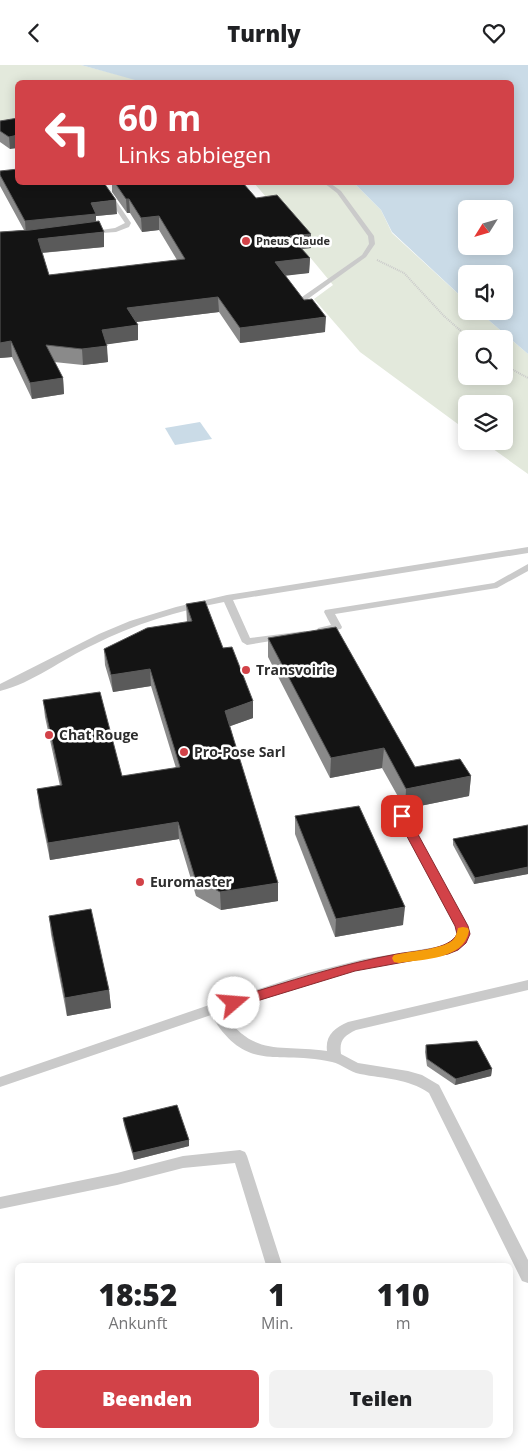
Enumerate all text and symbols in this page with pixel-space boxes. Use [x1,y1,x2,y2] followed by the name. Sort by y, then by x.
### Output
[227,18,301,48] text: Turnly
[20,19,48,47] icon: back
[480,19,508,47] icon: heart
[118,94,201,141] text: 60 m
[35,100,100,165] icon: left
[118,139,271,169] text: Links abbiegen
[458,200,512,255] north arrow
[458,200,513,450] map controls
[256,233,330,248] place label: Pneus Claude
[240,235,252,247] marker: Pneus Claude
[458,265,513,320] button: sound
[458,330,513,385] button: search
[458,395,513,450] button: layers
[256,660,335,679] place label: Transvoirie
[240,664,252,676] marker: Transvoirie
[59,725,139,744] place label: Chat Rouge
[43,729,55,741] marker: Chat Rouge
[194,742,285,761] place label: Pro-Pose Sarl
[178,746,190,758] marker: Pro-Pose Sarl
[381,795,423,837] pin
[388,802,416,830] icon: arrive
[150,872,233,891] place label: Euromaster
[134,876,146,888] marker: Euromaster
[207,976,259,1028] position arrow
[98,1274,177,1315] text: 18:52
[268,1274,286,1315] text: 1
[377,1274,430,1315] text: 110
[108,1312,167,1334] text: Ankunft
[261,1312,293,1334] text: Min.
[396,1312,411,1334] text: m
[35,1370,259,1428] button: Beenden
[269,1370,493,1428] button: Teilen

